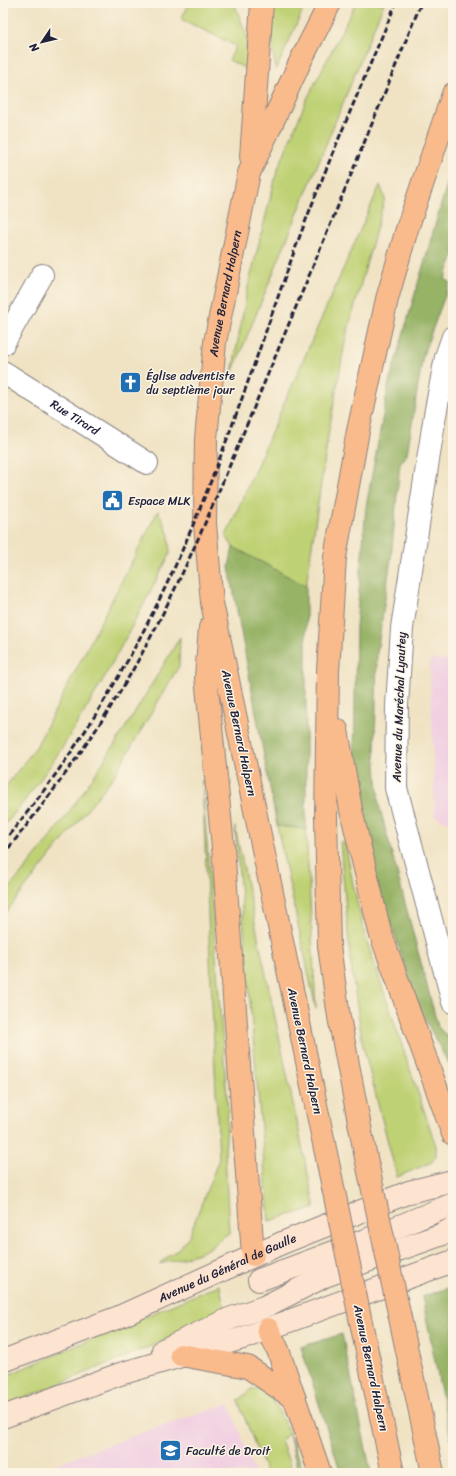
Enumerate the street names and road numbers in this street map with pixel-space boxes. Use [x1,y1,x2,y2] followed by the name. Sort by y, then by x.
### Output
[203,228,248,359] street label: Avenue Bernard Halpern
[46,393,105,442] street label: Rue Tirard
[385,631,413,783] street label: Avenue du Maréchal Lyautey
[215,667,263,799] street label: Avenue Bernard Halpern
[281,985,329,1117] street label: Avenue Bernard Halpern
[154,1227,300,1309] street label: Avenue du Général de Gaulle
[347,1302,395,1434] street label: Avenue Bernard Halpern

